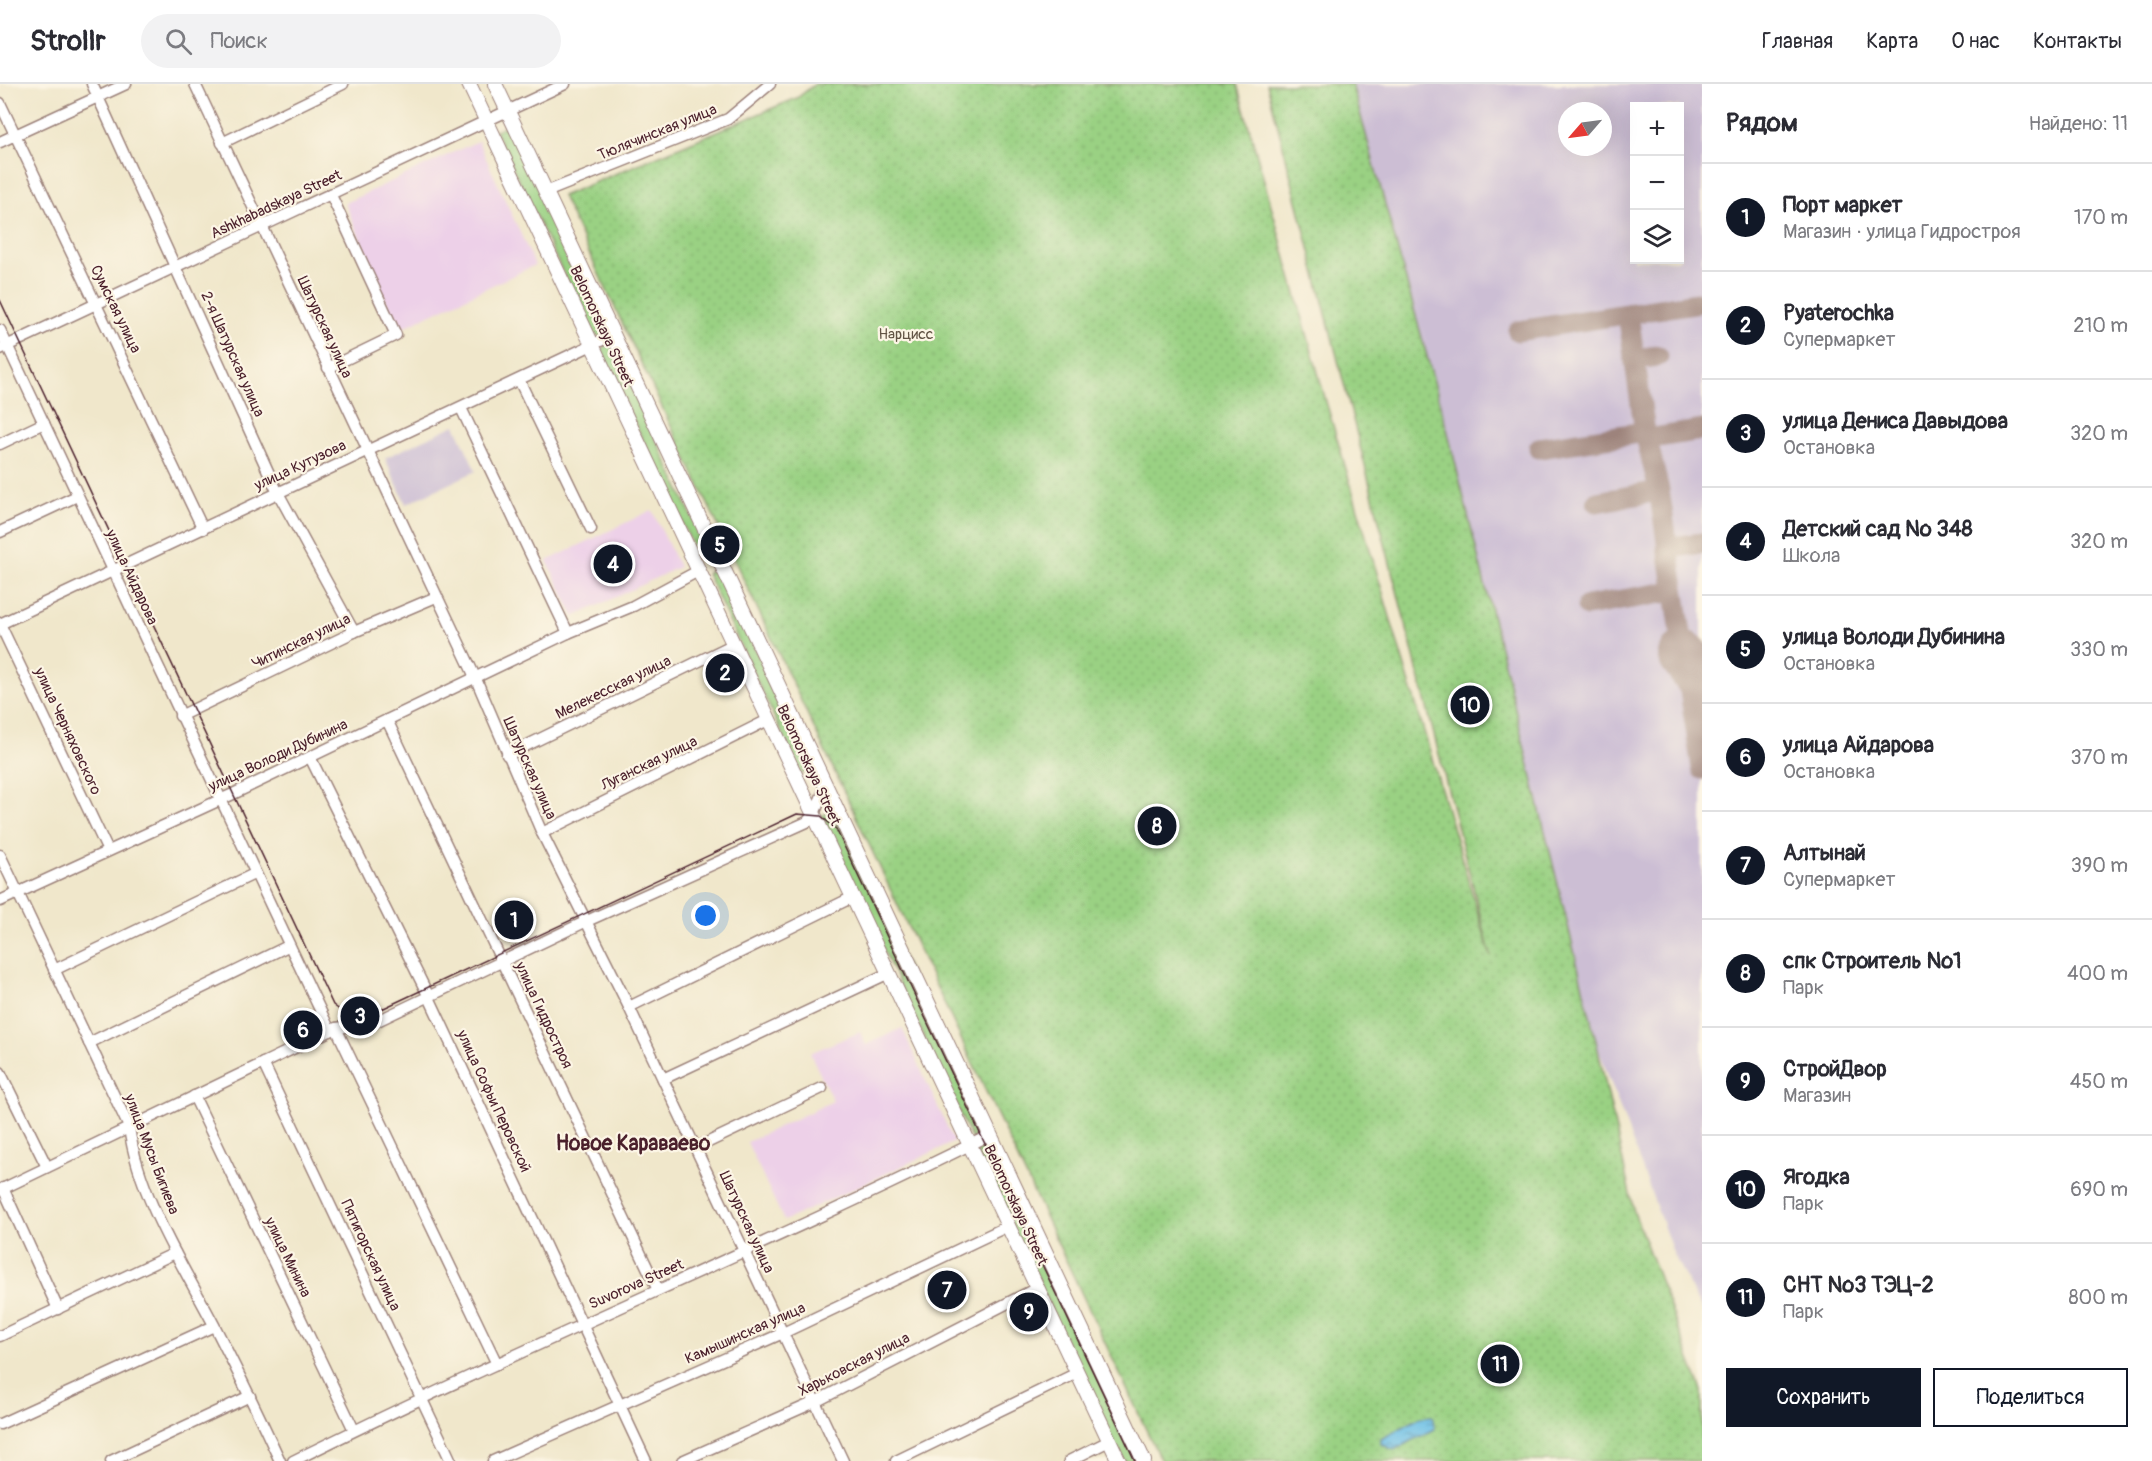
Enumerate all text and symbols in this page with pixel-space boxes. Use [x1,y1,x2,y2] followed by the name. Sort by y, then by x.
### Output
[141,14,561,68] search box
[30,24,105,59] text: Strollr
[162,25,195,58] icon: search
[210,27,268,55] text: Поиск
[1762,28,1833,55] text: Главная
[1866,28,1918,55] text: Карта
[1951,28,2000,55] text: О нас
[2033,28,2122,55] text: Контакты
[595,100,719,165] street label: Тюлячинская улица
[1558,102,1612,156] north arrow
[1630,102,1684,264] map controls
[1630,102,1684,156] button: +
[1726,107,1798,139] text: Рядом
[2029,111,2128,136] text: Найдено: 11
[1630,156,1684,210] button: −
[208,165,346,243] street label: Ashkhabadskaya Street
[1783,191,1903,219] text: Порт маркет
[1742,205,1749,230] text: 1
[2074,205,2128,230] text: 170 m
[1630,210,1684,264] button: layers
[1783,219,2021,244] text: Магазин · улица Гидростроя
[86,262,145,356] street label: Сумская улица
[565,263,638,390] street label: Belomorskaya Street
[293,273,356,381] street label: Шатурская улица
[196,289,269,420] street label: 2-я Шатурская улица
[1783,299,1894,327] text: Pyaterochka
[1740,313,1751,338] text: 2
[2073,313,2128,338] text: 210 m
[879,325,934,344] park label: Нарцисс
[1783,327,1895,352] text: Супермаркет
[1783,407,2008,435] text: улица Дениса Давыдова
[1740,421,1751,446] text: 3
[2070,421,2128,446] text: 320 m
[1783,435,1875,460] text: Остановка
[250,436,349,495] street label: улица Кутузова
[1783,515,1973,543] text: Детский сад № 348
[700,522,740,568] pin: 5
[101,526,162,628] street label: улица Айдарова
[1740,529,1751,554] text: 4
[2070,529,2128,554] text: 320 m
[594,542,632,586] pin: 4
[1783,543,1840,568] text: Школа
[249,609,354,674] street label: Читинская улица
[1783,623,2005,651] text: улица Володи Дубинина
[1740,637,1751,662] text: 5
[2070,637,2128,662] text: 330 m
[706,650,744,696] pin: 2
[552,651,674,724] street label: Мелекесская улица
[1783,651,1875,676] text: Остановка
[29,664,105,798] street label: улица Черняховского
[1450,682,1490,728] pin: 10
[772,702,845,829] street label: Belomorskaya Street
[498,714,561,822] street label: Шатурская улица
[205,715,351,796] street label: улица Володи Дубинина
[1783,731,1934,759] text: улица Айдарова
[597,732,701,795] street label: Луганская улица
[1740,745,1751,770] text: 6
[2071,745,2128,770] text: 370 m
[1783,759,1875,784] text: Остановка
[1138,804,1176,848] pin: 8
[1783,839,1866,867] text: Алтынай
[1740,853,1751,878] text: 7
[2071,853,2128,878] text: 390 m
[1783,867,1895,892] text: Супермаркет
[494,898,534,942] pin: 1
[691,901,720,930] your location
[1783,947,1962,975] text: спк Строитель №1
[510,958,577,1072] street label: улица Гидростроя
[1740,961,1751,986] text: 8
[2067,961,2128,986] text: 400 m
[1783,975,1824,1000] text: Парк
[340,994,380,1038] pin: 3
[284,1008,322,1052] pin: 6
[452,1026,535,1175] street label: улица Софьи Перовской
[1783,1055,1887,1083] text: СтройДвор
[1740,1069,1751,1094] text: 9
[2070,1069,2128,1094] text: 450 m
[1783,1083,1851,1108] text: Магазин
[119,1090,183,1217] street label: улица Мусы Бигиева
[556,1130,711,1157] district label: Новое Караваево
[979,1142,1052,1269] street label: Belomorskaya Street
[1783,1163,1850,1191] text: Ягодка
[715,1168,778,1276] street label: Шатурская улица
[1735,1177,1756,1202] text: 10
[2070,1177,2128,1202] text: 690 m
[1783,1191,1824,1216] text: Парк
[336,1197,405,1314] street label: Пятигорская улица
[260,1213,315,1300] street label: улица Минина
[586,1255,687,1314] street label: Suvorova Street
[928,1268,966,1312] pin: 7
[1783,1271,1934,1299] text: СНТ №3 ТЭЦ-2
[1738,1285,1753,1310] text: 11
[2069,1285,2128,1310] text: 800 m
[1010,1290,1048,1334] pin: 9
[682,1298,808,1369] street label: Камышинская улица
[1783,1299,1824,1324] text: Парк
[795,1328,913,1401] street label: Харьковская улица
[1480,1342,1520,1386] pin: 11
[1726,1368,1921,1427] button: Сохранить
[1933,1368,2128,1427] button: Поделиться

